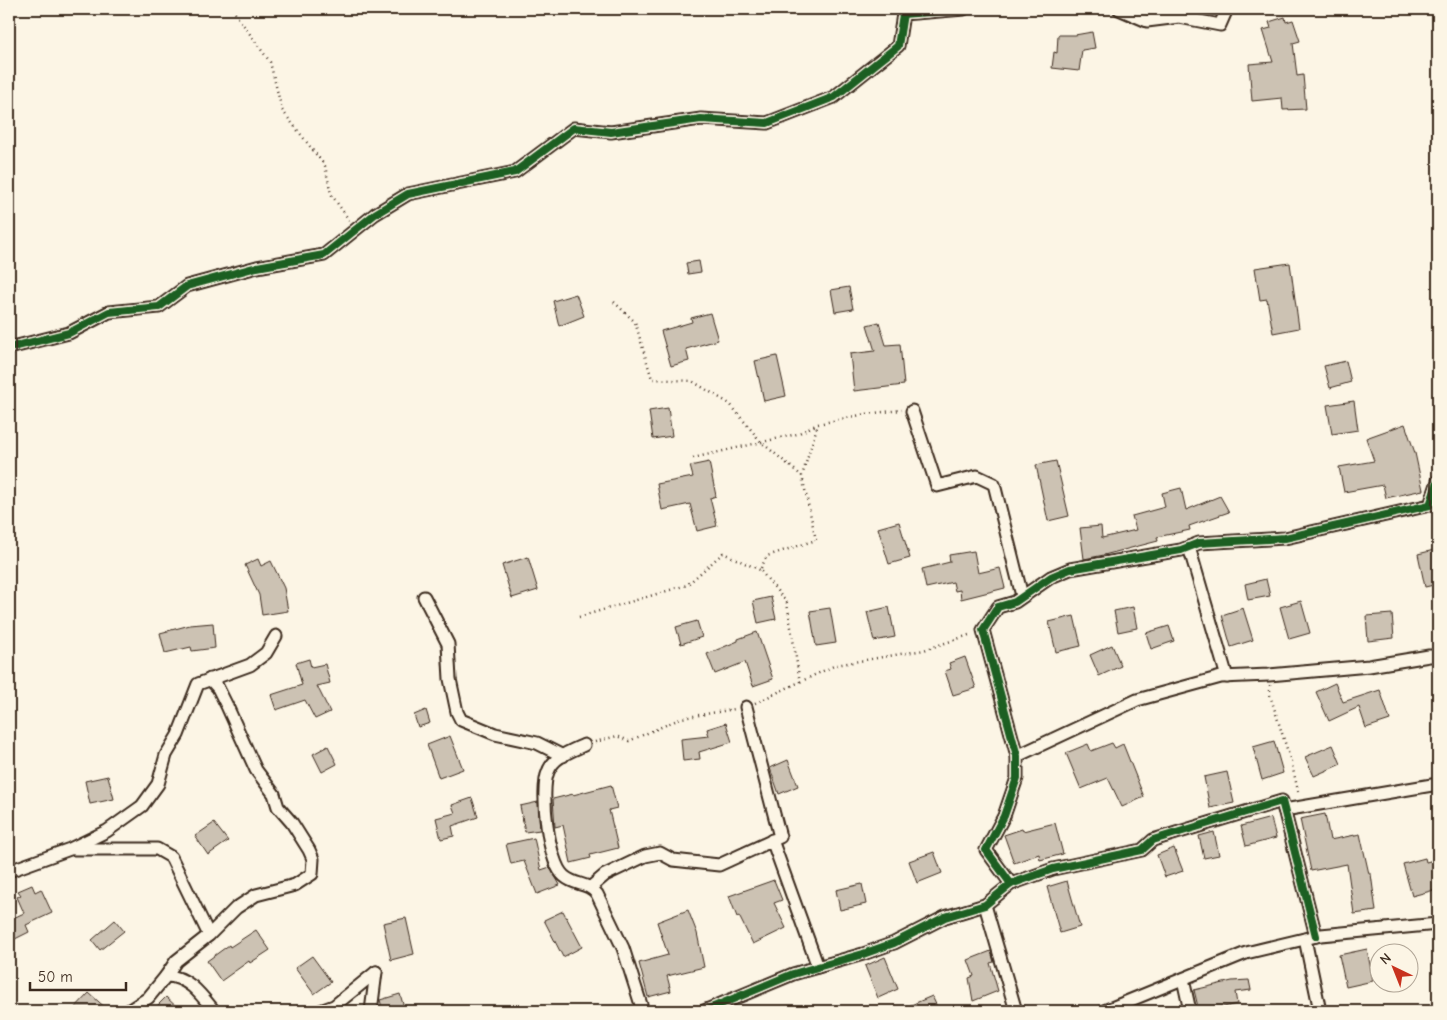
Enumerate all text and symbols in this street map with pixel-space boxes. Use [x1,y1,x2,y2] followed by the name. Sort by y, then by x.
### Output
[1370,942,1420,992] north arrow
[1376,950,1395,968] text: N
[30,960,126,992] scale bar
[38,968,73,986] text: 50 m

